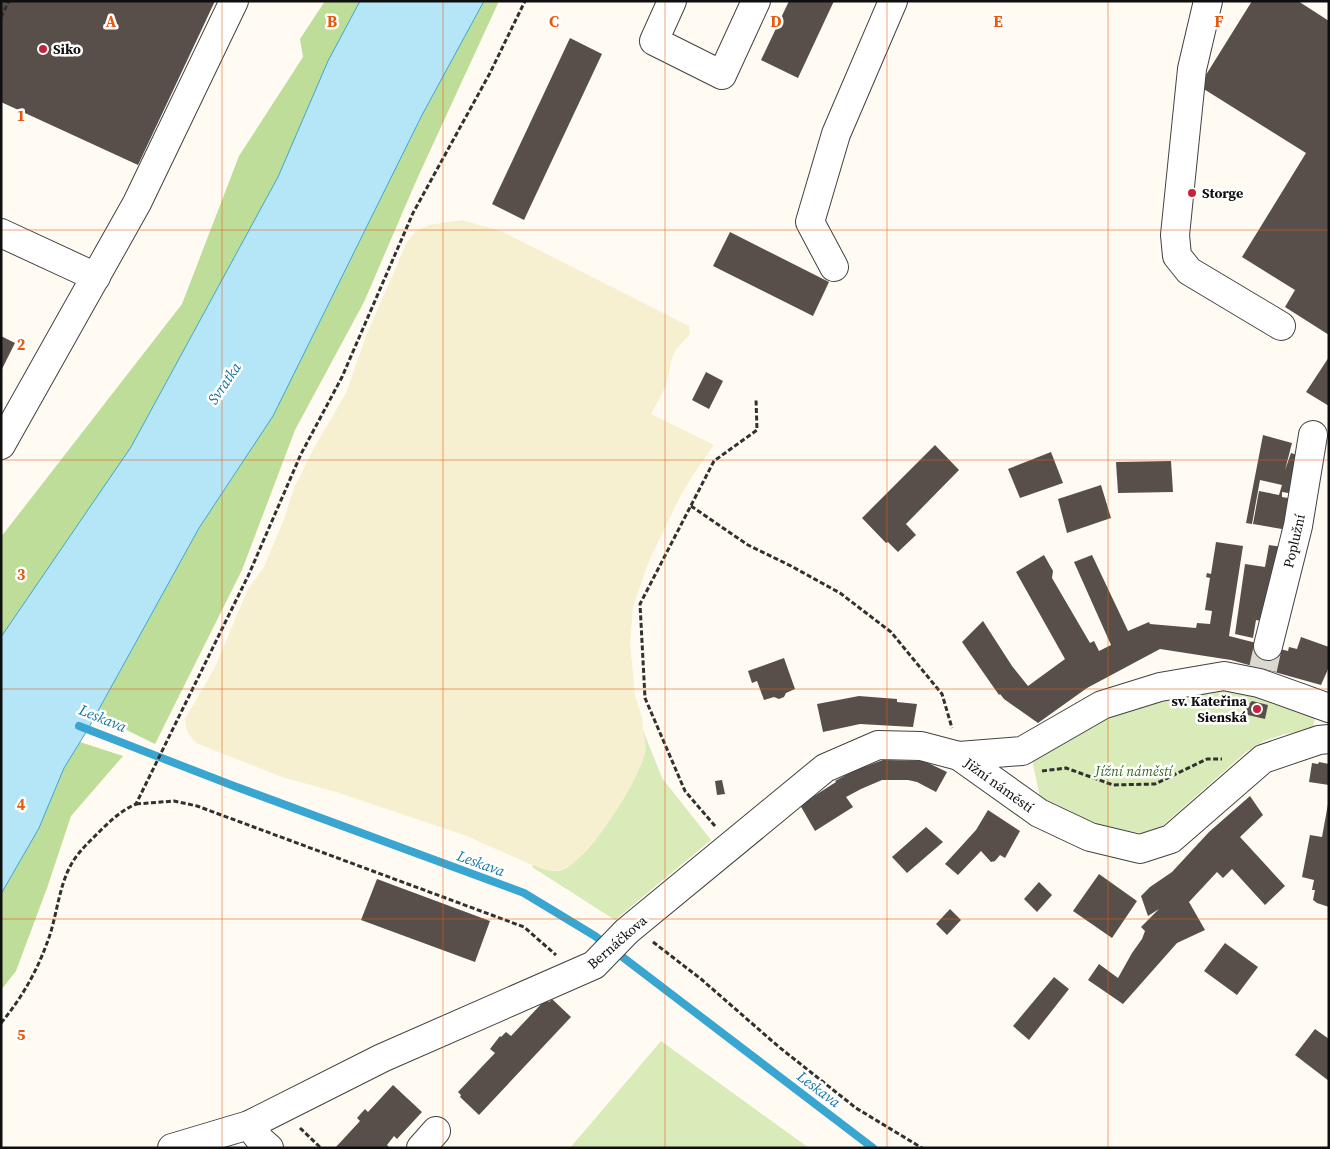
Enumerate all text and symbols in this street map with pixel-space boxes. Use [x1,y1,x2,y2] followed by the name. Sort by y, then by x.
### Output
[106,10,117,32] text: A
[327,10,338,32] text: B
[549,10,559,32] text: C
[770,10,782,32] text: D
[993,10,1003,32] text: E
[1214,10,1224,32] text: F
[53,39,81,59] place label: Siko
[37,43,49,55] marker: Siko
[17,104,25,126] text: 1
[1202,183,1243,203] place label: Storge
[1186,187,1198,199] marker: Storge
[17,333,26,355] text: 2
[202,358,246,408] water label: Svratka
[1278,512,1310,570] street label: Poplužní
[17,563,26,585] text: 3
[1171,691,1248,727] place label: sv. Kateřina Sienská
[75,699,130,737] water label: Leskava
[1251,703,1263,715] marker: sv. Kateřina Sienská
[959,752,1038,817] street label: Jižní náměstí
[1093,761,1173,781] park label: Jížní náměstí
[17,793,26,815] text: 4
[453,844,508,881] water label: Leskava
[583,910,652,974] street label: Bernáčkova
[17,1023,26,1045] text: 5
[792,1065,845,1112] water label: Leskava

